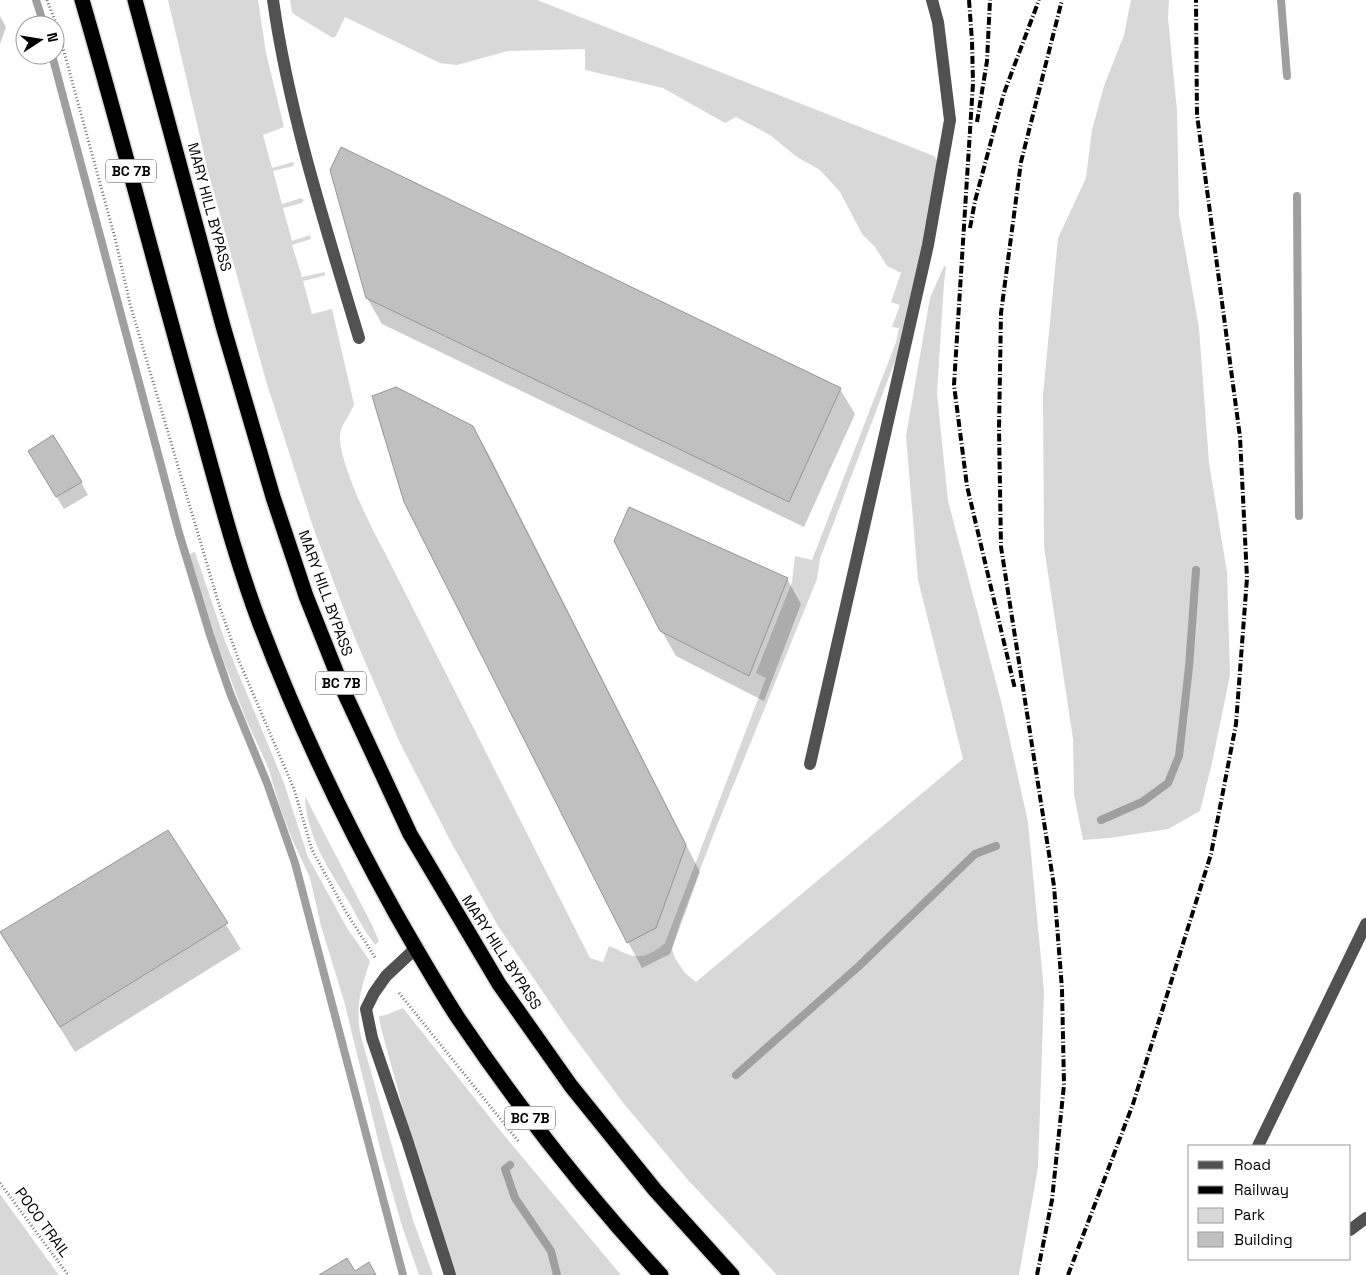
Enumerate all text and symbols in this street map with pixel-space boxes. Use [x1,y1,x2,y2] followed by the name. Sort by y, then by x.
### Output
[15,15,65,65] north arrow
[43,31,62,44] text: N
[184,140,236,274] street label: MARY HILL BYPASS
[106,160,156,182] road number: BC 7B
[294,527,358,659] street label: MARY HILL BYPASS
[316,671,366,694] road number: BC 7B
[458,891,546,1013] street label: MARY HILL BYPASS
[505,1106,555,1130] road number: BC 7B
[1188,1145,1351,1260] legend
[1234,1155,1271,1174] text: Road
[1234,1180,1289,1199] text: Railway
[11,1183,75,1261] street label: POCO TRAIL
[1234,1205,1265,1224] text: Park
[1234,1230,1293,1249] text: Building

